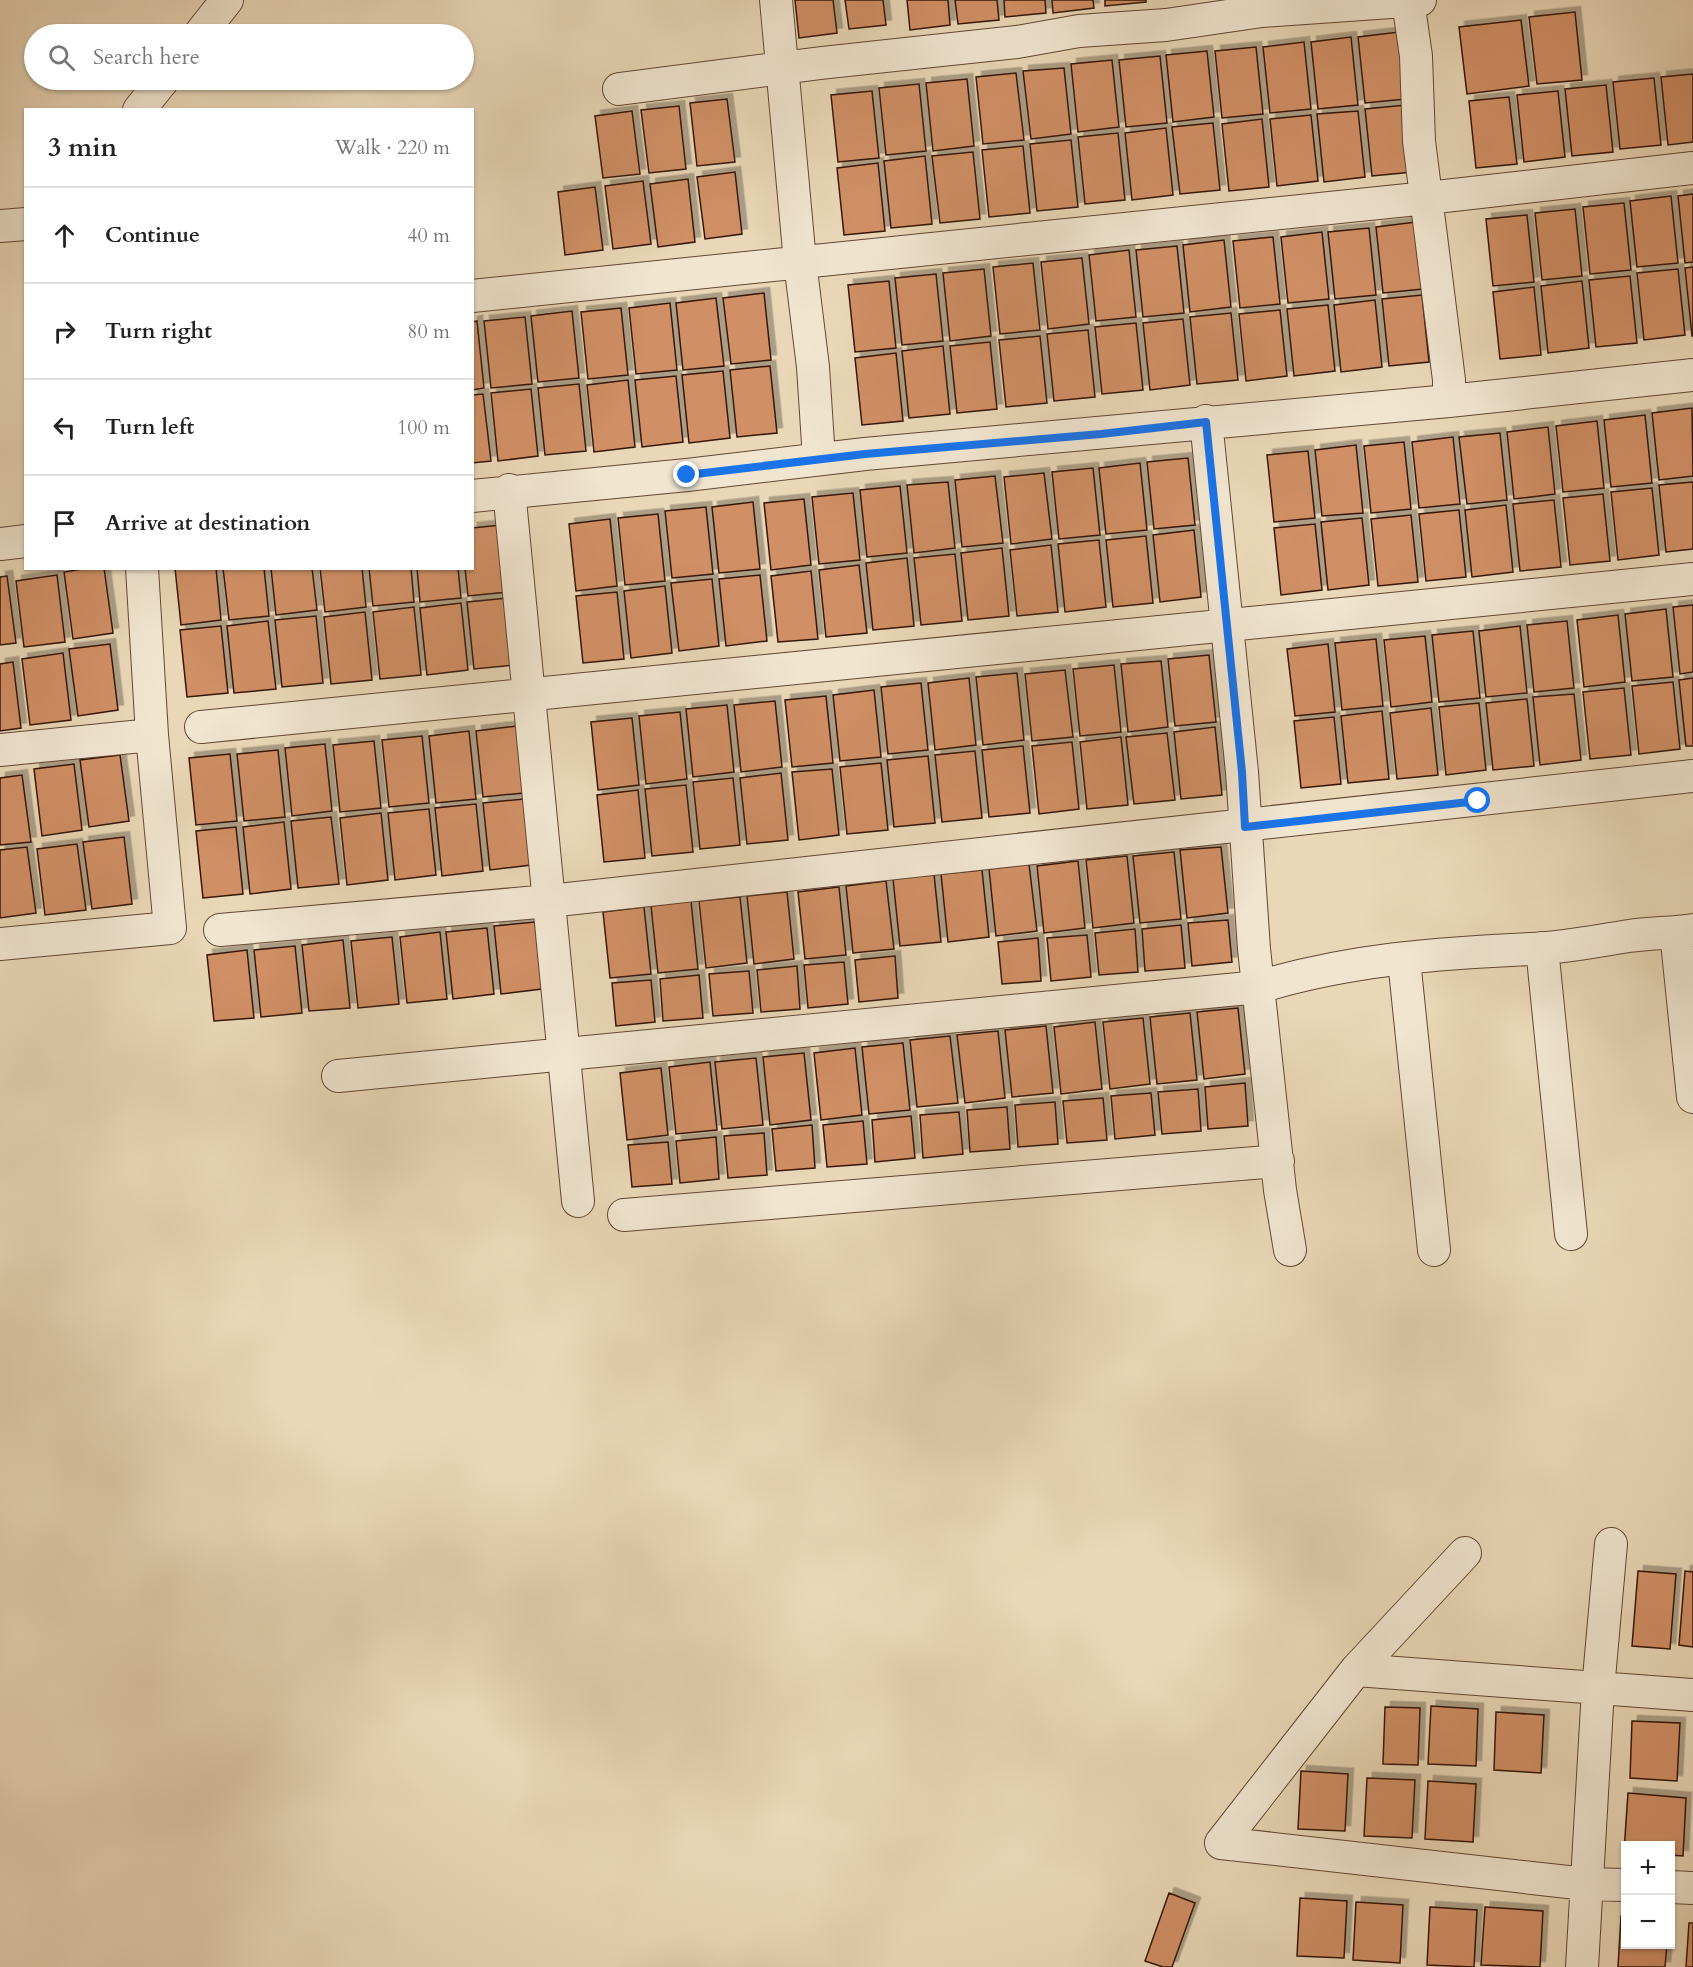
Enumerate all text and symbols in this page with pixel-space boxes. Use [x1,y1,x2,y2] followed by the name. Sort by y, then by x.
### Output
[24,24,474,90] search box
[45,41,78,74] icon: search
[93,42,200,72] text: Search here
[48,130,117,165] text: 3 min
[335,134,450,161] text: Walk · 220 m
[48,219,81,252] icon: ahead
[105,220,200,250] text: Continue
[407,222,450,249] text: 40 m
[48,315,81,348] icon: right
[105,316,212,346] text: Turn right
[407,318,450,345] text: 80 m
[48,411,81,444] icon: left
[105,412,194,442] text: Turn left
[397,414,450,441] text: 100 m
[673,461,699,487] route end
[48,507,81,540] icon: arrive
[105,508,310,538] text: Arrive at destination
[1464,787,1490,813] route start
[1621,1841,1675,1949] map controls
[1621,1841,1675,1895] button: +
[1621,1895,1675,1949] button: −

